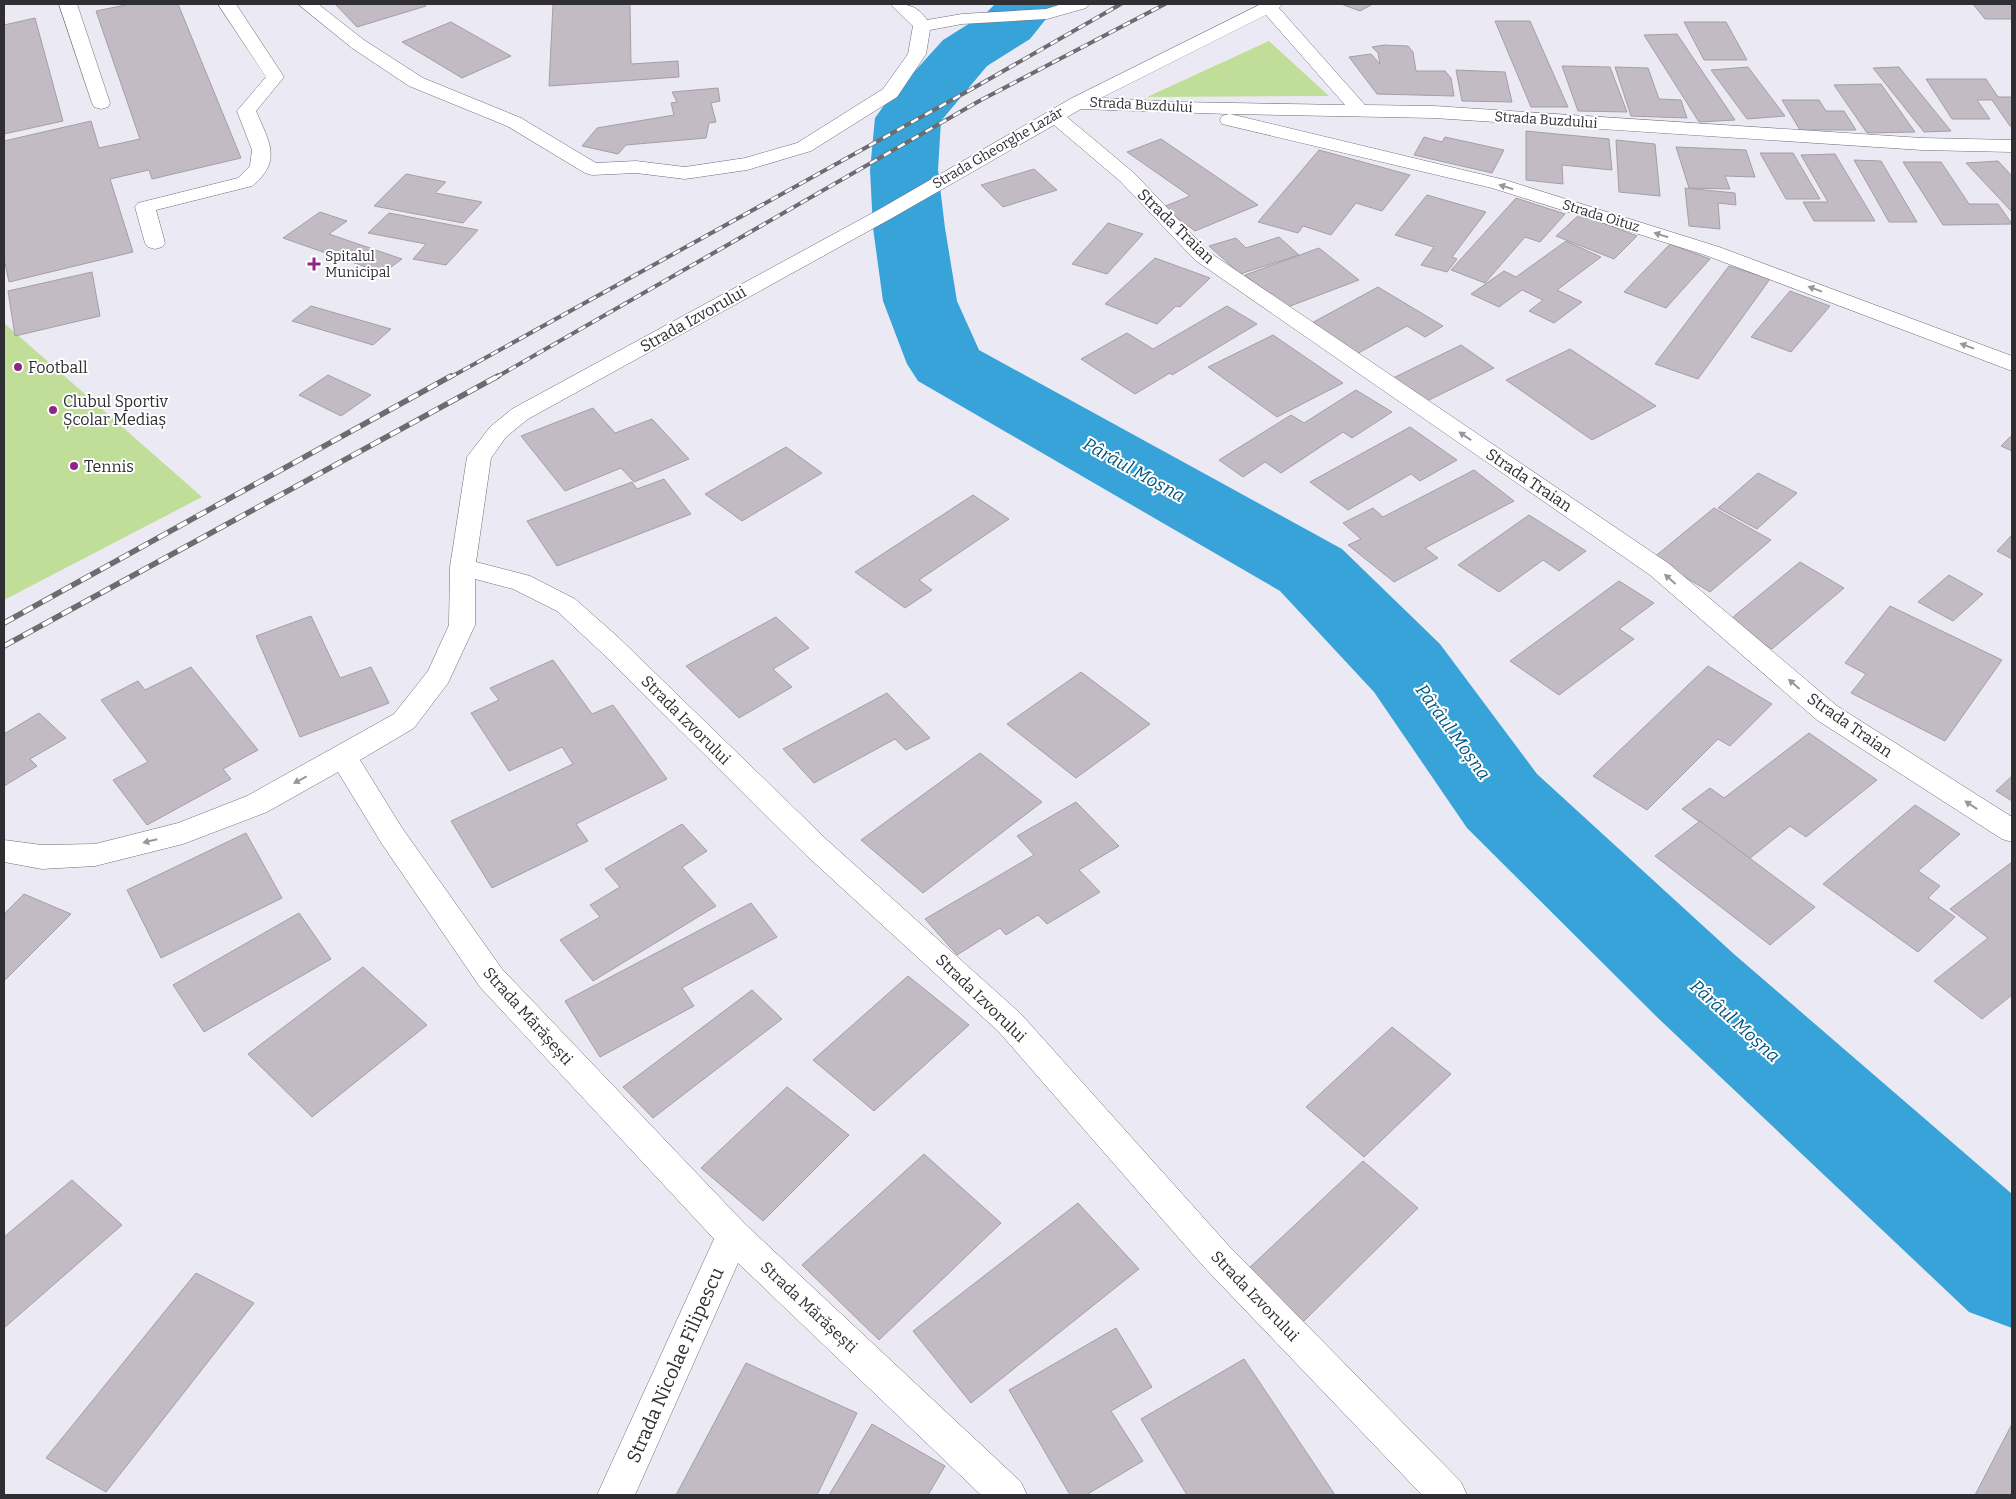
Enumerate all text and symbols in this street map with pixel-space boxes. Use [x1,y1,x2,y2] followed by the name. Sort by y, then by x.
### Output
[1089,94,1193,116] street label: Strada Buzdului
[930,104,1066,192] street label: Strada Gheorghe Lazăr
[1494,108,1598,132] street label: Strada Buzdului
[1499,182,1514,190] one-way arrow
[1134,185,1218,267] street label: Strada Traian
[1560,196,1642,236] street label: Strada Oituz
[1654,231,1669,239] one-way arrow
[325,248,390,281] place label: Spitalul Municipal
[307,257,321,271] marker: Spitalul Municipal
[637,282,750,356] street label: Strada Izvorului
[1807,285,1822,292] one-way arrow
[1959,342,1974,350] one-way arrow
[28,358,88,377] place label: Football
[12,361,24,373] marker: Football
[63,392,169,430] place label: Clubul Sportiv Școlar Mediaș
[47,404,59,416] marker: Clubul Sportiv Școlar Mediaș
[1458,431,1472,441] one-way arrow
[1079,433,1189,507] water label: Pârâul Moșna
[1482,444,1576,516] street label: Strada Traian
[84,457,134,476] place label: Tennis
[68,460,80,472] marker: Tennis
[1664,573,1677,584] one-way arrow
[637,671,735,769] street label: Strada Izvorului
[1787,679,1800,690] one-way arrow
[1411,680,1495,784] water label: Pârâul Moșna
[1804,689,1896,761] street label: Strada Traian
[294,776,307,785] one-way arrow
[1965,800,1978,810] one-way arrow
[143,837,158,845] one-way arrow
[932,950,1030,1046] street label: Strada Izvorului
[478,963,577,1070] street label: Strada Mărășești
[1686,975,1784,1067] water label: Pârâul Moșna
[1207,1247,1303,1345] street label: Strada Izvorului
[756,1257,861,1357] street label: Strada Mărășești
[621,1264,729,1466] street label: Strada Nicolae Filipescu

